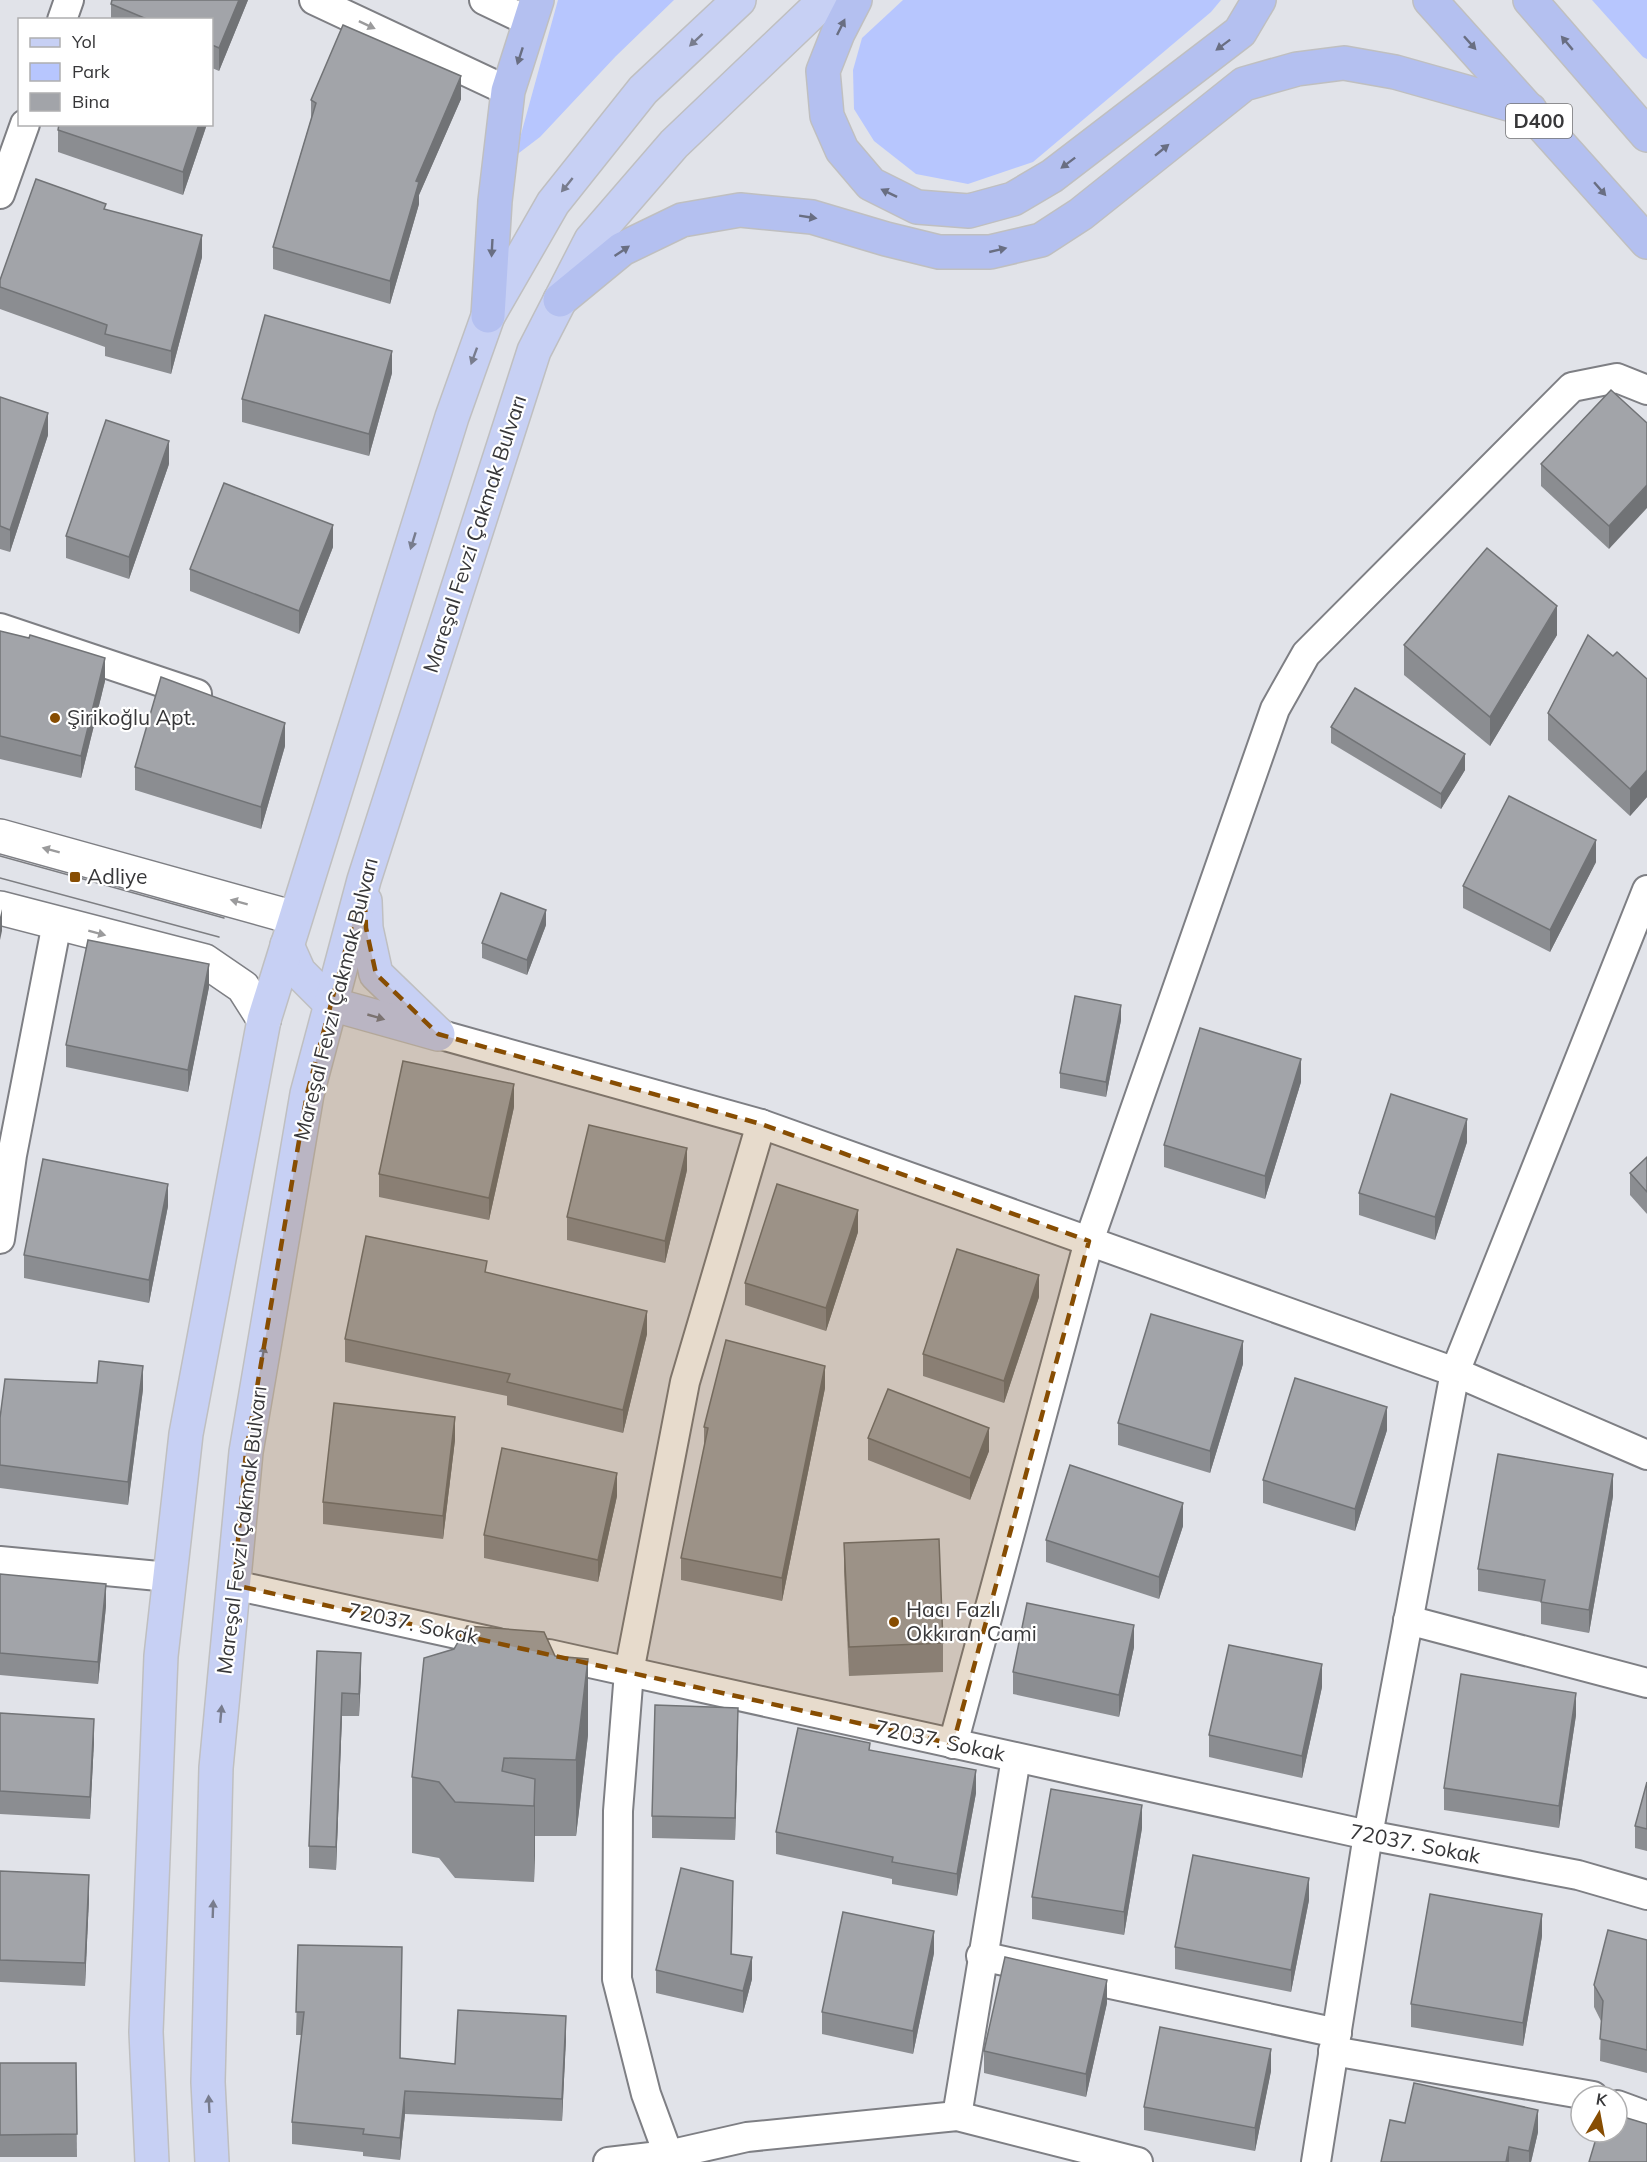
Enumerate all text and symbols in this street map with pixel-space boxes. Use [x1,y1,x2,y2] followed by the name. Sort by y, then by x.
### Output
[18,18,213,126] legend
[837,18,846,35] one-way arrow
[358,20,375,29] one-way arrow
[71,30,96,53] text: Yol
[689,33,704,47] one-way arrow
[1463,36,1477,51] one-way arrow
[1561,36,1574,51] one-way arrow
[1216,38,1231,50] one-way arrow
[514,47,524,65] one-way arrow
[72,60,111,83] text: Park
[72,90,110,113] text: Bina
[1506,104,1572,138] road number: D400
[1154,143,1170,156] one-way arrow
[1061,157,1076,169] one-way arrow
[562,178,574,193] one-way arrow
[1593,181,1606,196] one-way arrow
[880,188,898,198] one-way arrow
[799,212,818,221] one-way arrow
[488,239,497,258] one-way arrow
[614,245,630,256] one-way arrow
[989,245,1008,254] one-way arrow
[468,347,478,365] one-way arrow
[417,392,531,676] street label: Mareşal Fevzi Çakmak Bulvarı
[408,532,417,550] one-way arrow
[67,704,196,730] place label: Şirikoğlu Apt.
[48,711,62,725] marker: Şirikoğlu Apt.
[42,845,60,855] one-way arrow
[287,855,383,1143] street label: Mareşal Fevzi Çakmak Bulvarı
[87,863,147,889] place label: Adliye
[68,870,82,884] marker: Adliye
[230,897,248,907] one-way arrow
[88,929,107,939] one-way arrow
[367,1013,385,1022] one-way arrow
[259,1344,268,1363] one-way arrow
[210,1384,272,1676] street label: Mareşal Fevzi Çakmak Bulvarı
[906,1596,1037,1646] place label: Hacı Fazlı Okkıran Cami
[346,1597,481,1650] street label: 72037. Sokak
[887,1615,901,1629] marker: Hacı Fazlı Okkıran Cami
[216,1704,226,1723] one-way arrow
[873,1714,1008,1767] street label: 72037. Sokak
[1348,1818,1483,1868] street label: 72037. Sokak
[208,1899,217,1918] one-way arrow
[1569,2084,1629,2144] north arrow
[1595,2088,1610,2110] text: K
[204,2094,214,2113] one-way arrow

